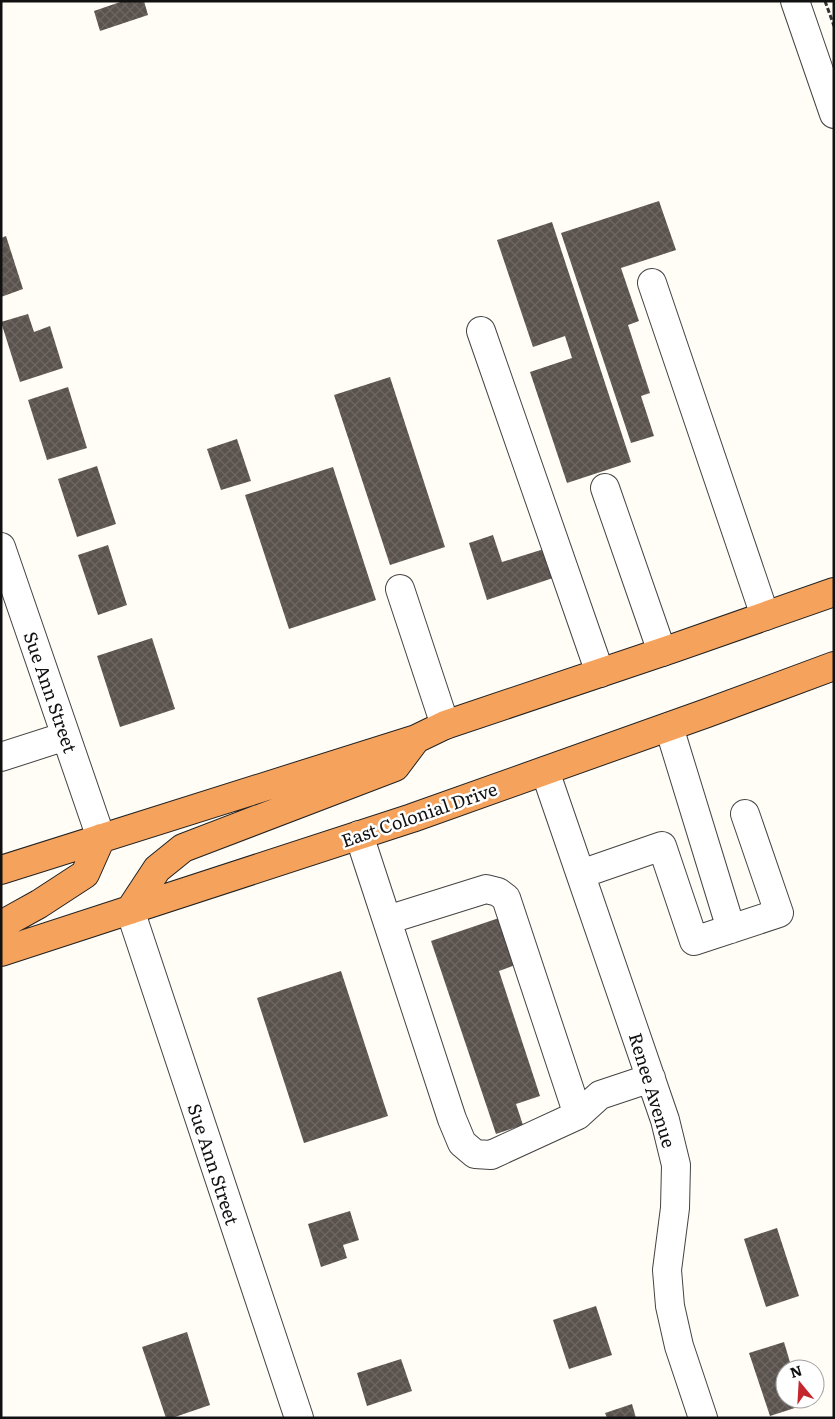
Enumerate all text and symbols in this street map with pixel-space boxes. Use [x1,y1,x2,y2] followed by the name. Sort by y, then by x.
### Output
[18,628,85,757] street label: Sue Ann Street
[337,775,501,853] street label: East Colonial Drive
[623,1029,683,1151] street label: Renee Avenue
[182,1100,247,1229] street label: Sue Ann Street
[775,1359,825,1409] north arrow
[787,1359,805,1382] text: N

